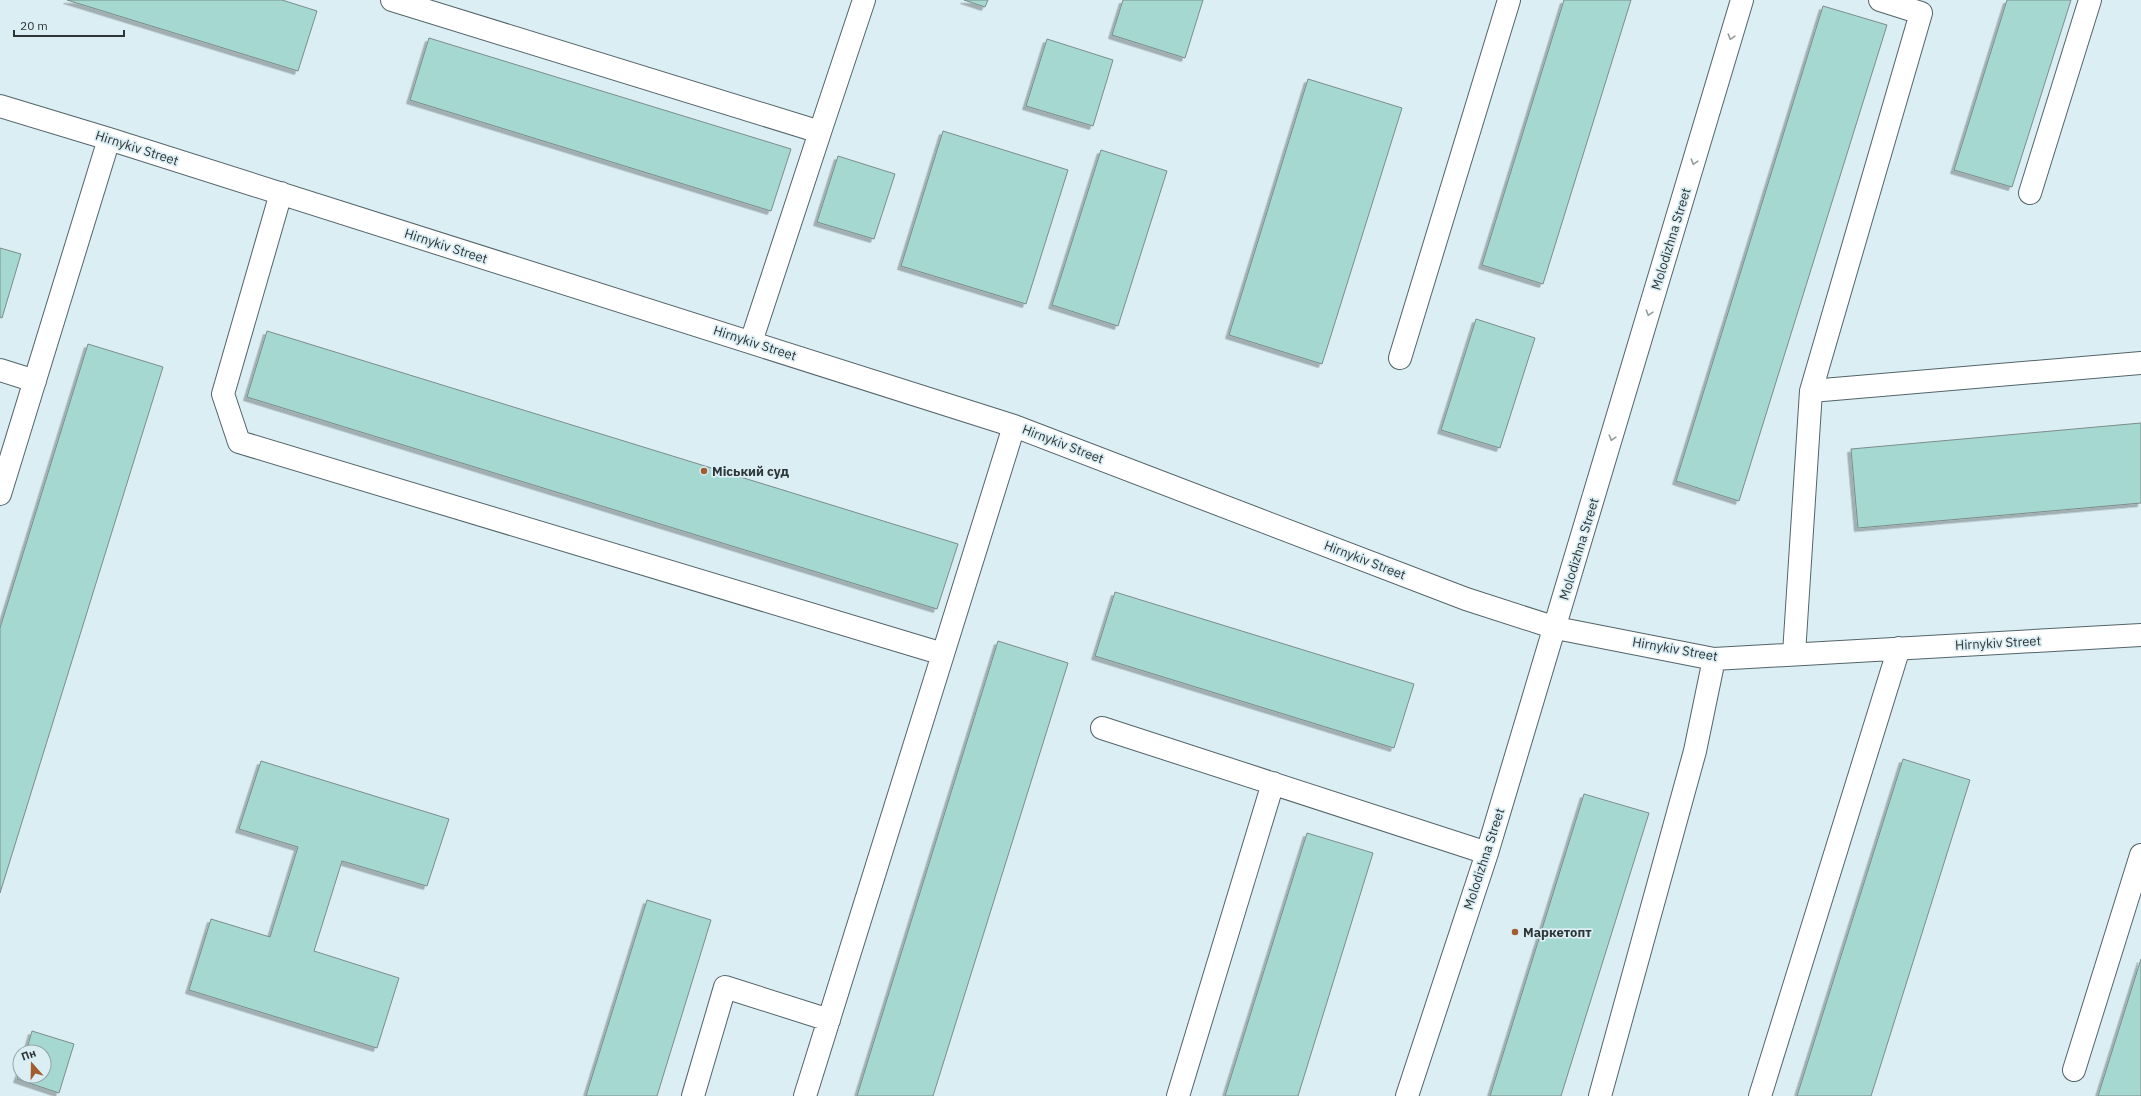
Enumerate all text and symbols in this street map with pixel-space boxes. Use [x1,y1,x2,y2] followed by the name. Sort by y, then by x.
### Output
[14,12,124,38] scale bar
[20,18,48,33] text: 20 m
[1727,34,1736,41] one-way arrow
[93,127,181,169] street label: Hirnykiv Street
[1690,158,1699,165] one-way arrow
[1647,186,1695,292] street label: Molodizhna Street
[402,225,490,267] street label: Hirnykiv Street
[1645,310,1654,317] one-way arrow
[711,322,799,364] street label: Hirnykiv Street
[1020,421,1106,467] street label: Hirnykiv Street
[1608,434,1617,441] one-way arrow
[712,463,789,480] place label: Міський суд
[699,466,709,476] marker: Міський суд
[1555,496,1603,602] street label: Molodizhna Street
[1322,537,1408,583] street label: Hirnykiv Street
[1955,632,2041,654] street label: Hirnykiv Street
[1631,633,1719,665] street label: Hirnykiv Street
[1460,806,1508,912] street label: Molodizhna Street
[1523,924,1592,941] place label: Маркетопт
[1510,927,1520,937] marker: Маркетопт
[12,1044,52,1084] north arrow
[19,1046,38,1064] text: Пн

